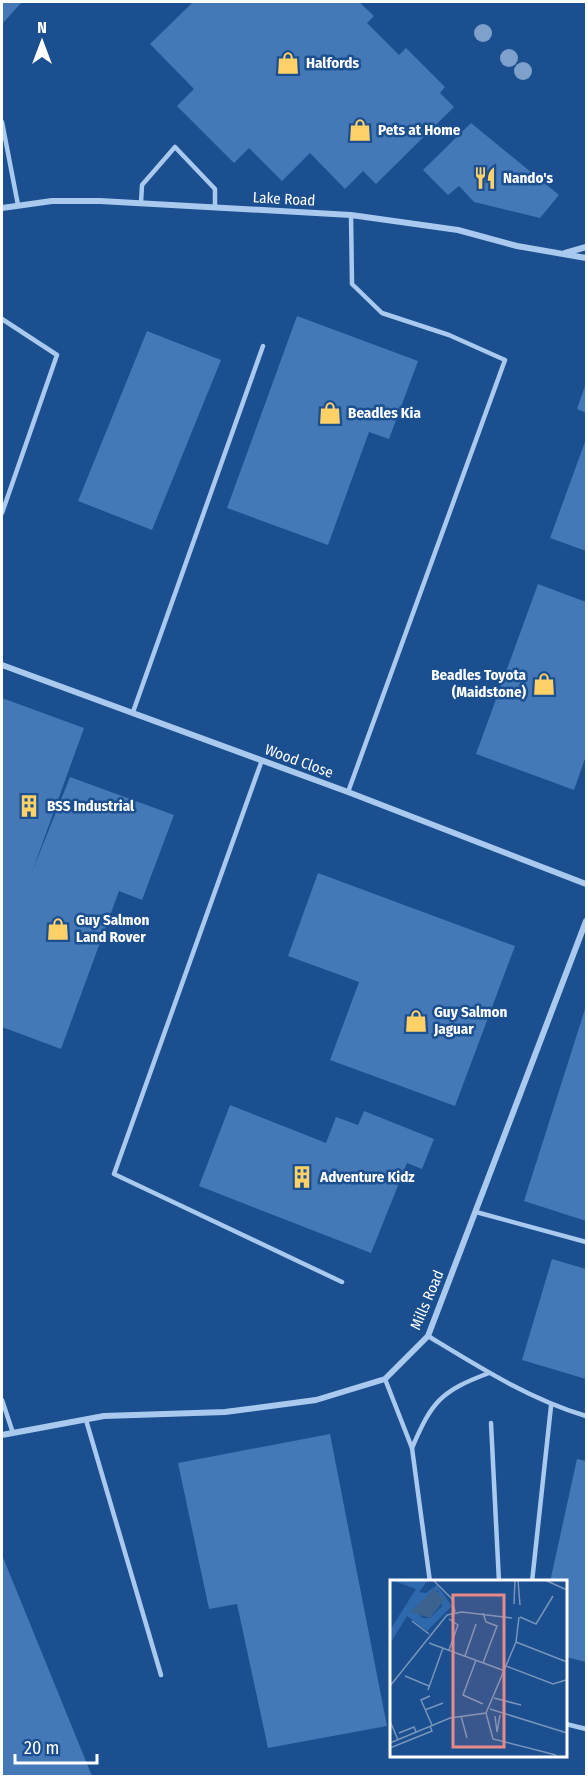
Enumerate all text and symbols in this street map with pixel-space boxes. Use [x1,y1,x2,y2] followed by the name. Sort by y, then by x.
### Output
[12,12,72,72] north arrow
[37,18,47,37] text: N
[275,50,301,76] shop icon: Halfords
[306,54,359,72] place label: Halfords
[347,117,373,143] shop icon: Pets at Home
[378,121,461,139] place label: Pets at Home
[472,165,498,191] restaurant icon: Nando's
[503,169,554,187] place label: Nando's
[252,188,316,210] street label: Lake Road
[317,400,343,426] shop icon: Beadles Kia
[348,404,421,422] place label: Beadles Kia
[431,666,527,701] place label: Beadles Toyota (Maidstone)
[531,671,557,697] shop icon: Beadles Toyota (Maidstone)
[262,740,336,782] street label: Wood Close
[16,793,42,819] building icon: BSS Industrial
[47,797,135,815] place label: BSS Industrial
[76,911,150,946] place label: Guy Salmon Land Rover
[45,916,71,942] shop icon: Guy Salmon Land Rover
[433,1003,508,1038] place label: Guy Salmon Jaguar
[403,1008,429,1034] shop icon: Guy Salmon Jaguar
[289,1164,315,1190] building icon: Adventure Kidz
[319,1168,415,1186] place label: Adventure Kidz
[406,1267,448,1333] street label: Mills Road
[390,1580,567,1757] inset map
[15,1727,98,1765] scale bar
[24,1737,59,1759] text: 20 m

